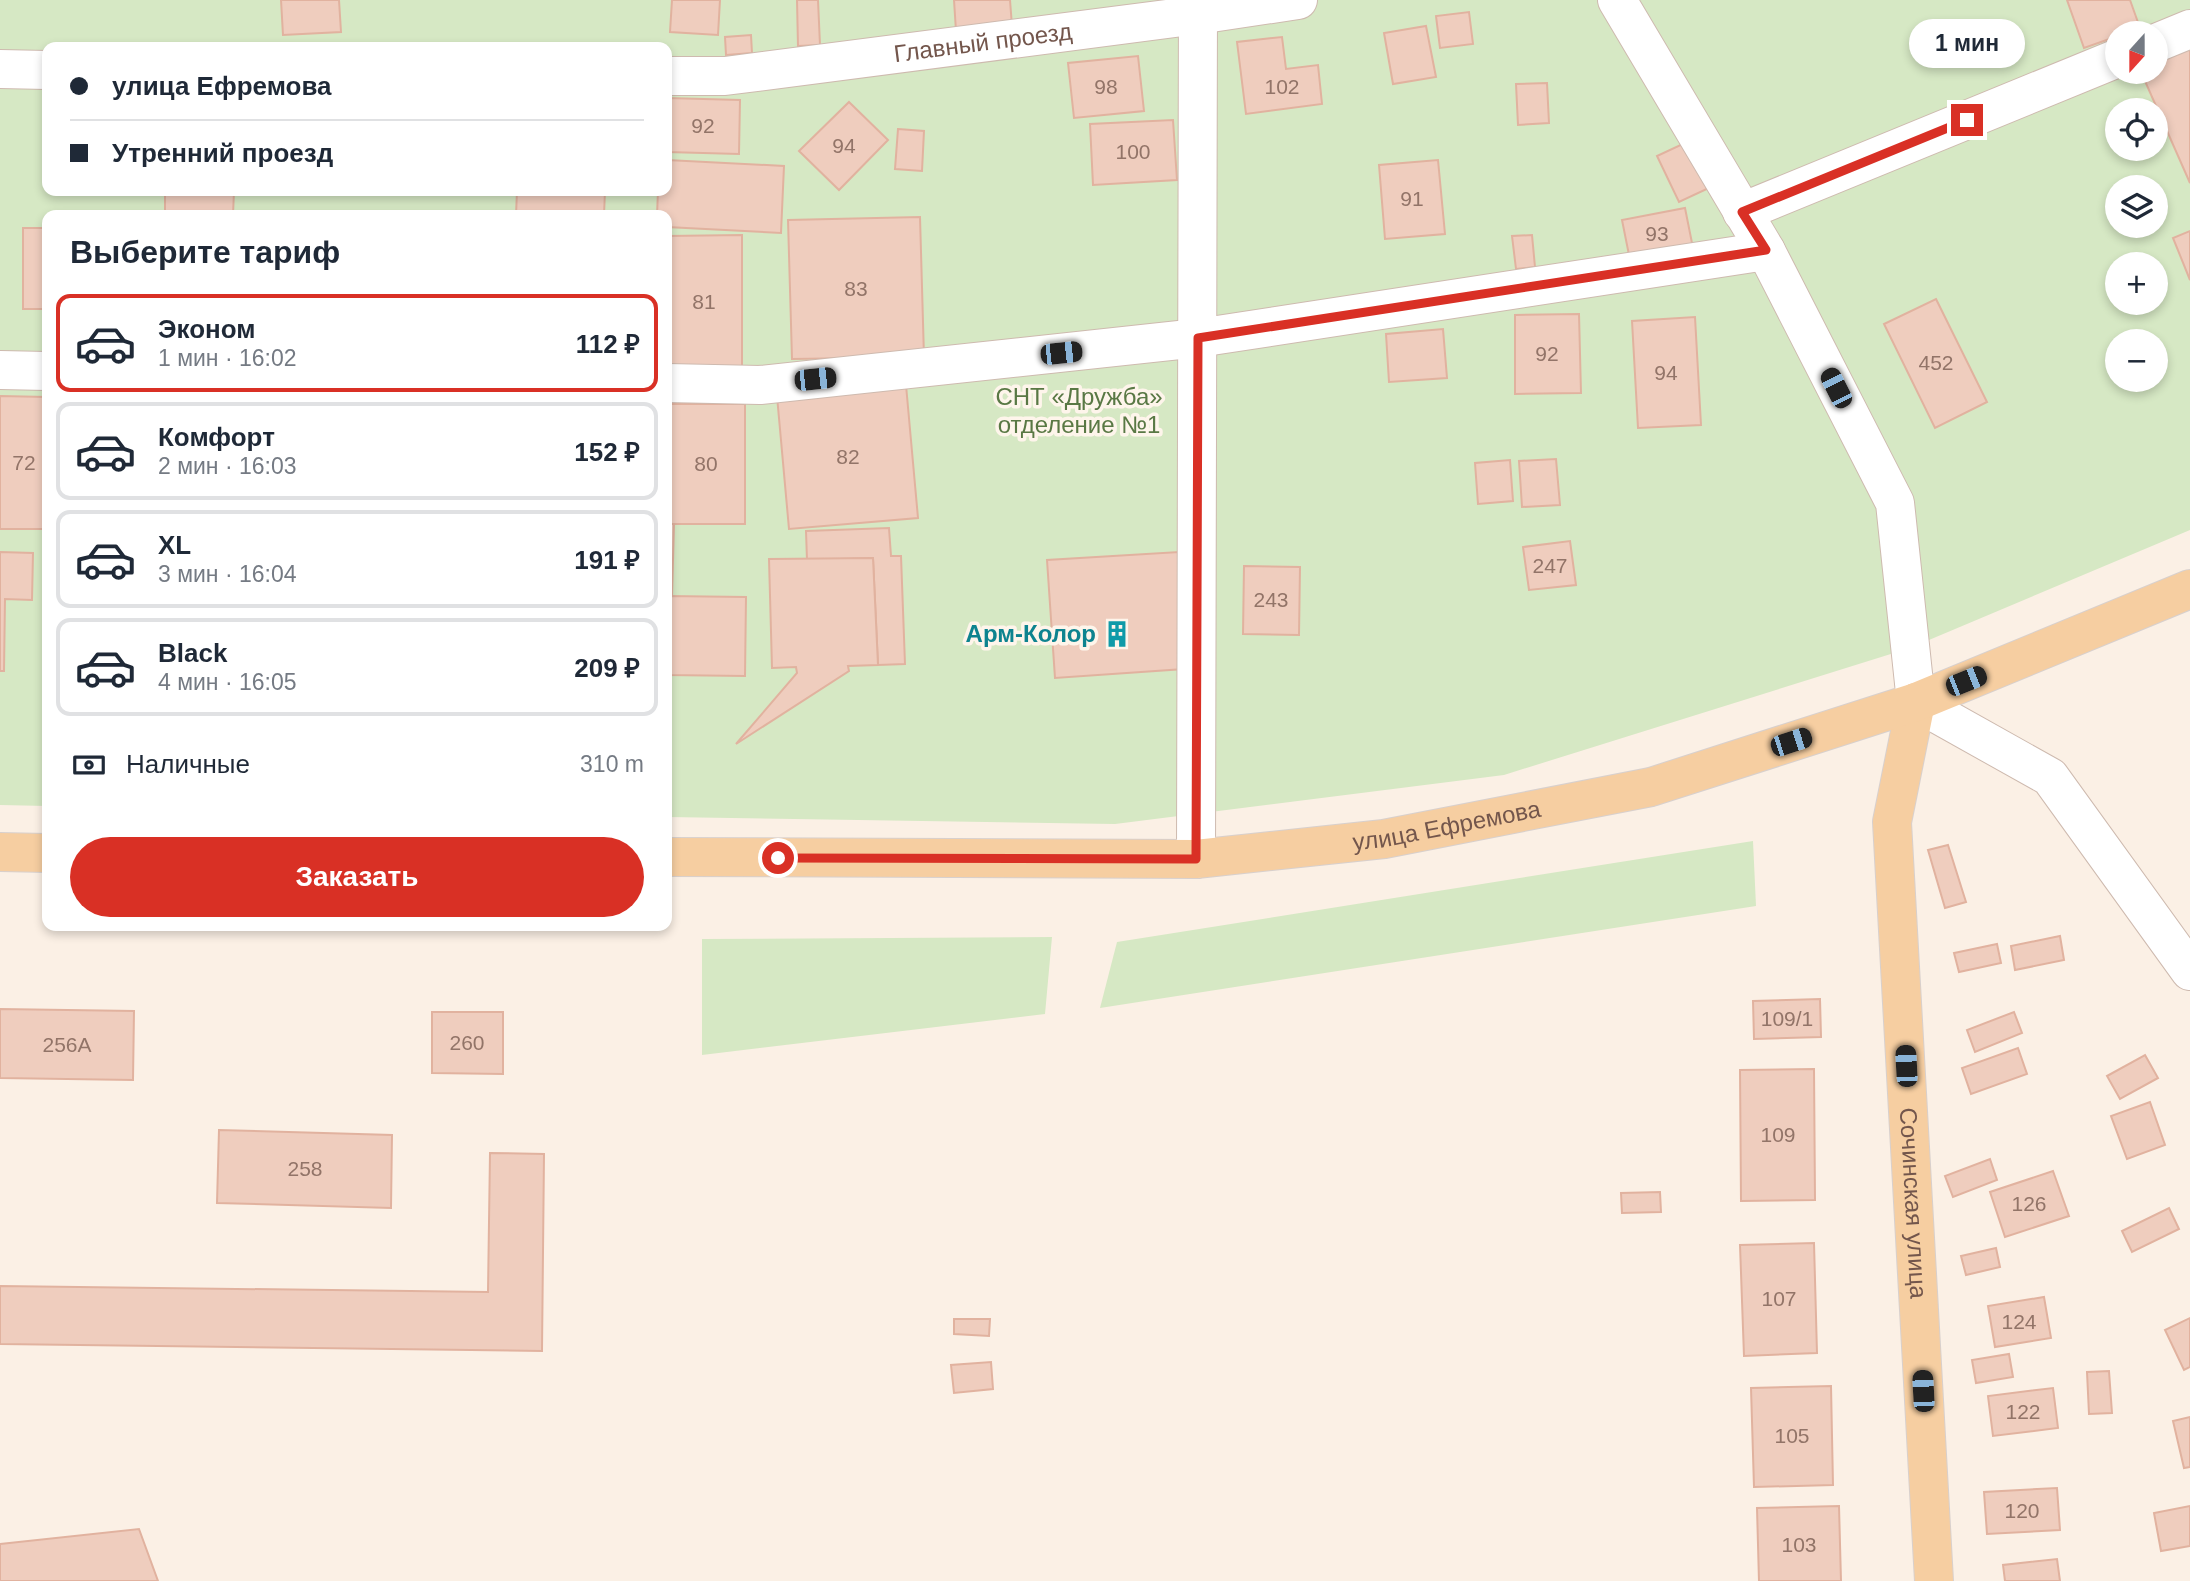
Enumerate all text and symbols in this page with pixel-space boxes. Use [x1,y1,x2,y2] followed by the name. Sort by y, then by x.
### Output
[892,17,1074,67] street label: Главный проезд
[1909,18,2025,68] callout: 1 мин
[2105,21,2168,84] north arrow
[2105,21,2168,392] map controls
[1935,30,1999,56] text: 1 мин
[112,71,332,101] text: улица Ефремова
[1094,75,1118,98] house number: 98
[1264,75,1300,98] house number: 102
[2105,98,2168,161] button: locate
[1951,104,1983,136] route end
[691,114,715,137] house number: 92
[832,134,856,157] house number: 94
[112,138,333,168] text: Утренний проезд
[1115,140,1151,163] house number: 100
[2105,175,2168,238] button: layers
[1400,187,1424,210] house number: 91
[1645,222,1669,245] house number: 93
[70,234,340,270] text: Выберите тариф
[2105,252,2168,315] button: +
[844,277,868,300] house number: 83
[692,290,716,313] house number: 81
[74,312,137,375] icon: car
[158,314,256,344] text: Эконом
[576,329,640,359] text: 112 ₽
[2105,329,2168,392] button: −
[1040,340,1083,366] car
[1535,342,1559,365] house number: 92
[158,345,297,371] text: 1 мин · 16:02
[1918,351,1954,374] house number: 452
[1654,361,1678,384] house number: 94
[1818,365,1855,411] car
[794,366,837,392] car
[995,383,1163,438] park label: СНТ «Дружба» отделение №1
[74,420,137,483] icon: car
[158,422,275,452] text: Комфорт
[574,437,640,467] text: 152 ₽
[836,445,860,468] house number: 82
[12,451,36,474] house number: 72
[694,452,718,475] house number: 80
[158,453,297,479] text: 2 мин · 16:03
[74,528,137,591] icon: car
[158,530,191,560] text: XL
[574,545,640,575] text: 191 ₽
[1532,554,1568,577] house number: 247
[158,561,297,587] text: 3 мин · 16:04
[1253,588,1289,611] house number: 243
[1102,619,1132,649] building icon: Арм-Колор
[966,620,1096,647] place label: Арм-Колор
[74,636,137,699] icon: car
[158,638,227,668] text: Black
[574,653,640,683] text: 209 ₽
[1943,663,1990,699] car
[158,669,297,695] text: 4 мин · 16:05
[1768,726,1815,758] car
[70,746,108,784] icon: cash
[126,749,250,779] text: Наличные
[580,751,644,777] text: 310 m
[1351,795,1544,855] street label: улица Ефремова
[70,837,644,917] button: Заказать
[762,842,794,874] route start
[1761,1007,1813,1030] house number: 109/1
[449,1031,485,1054] house number: 260
[42,1033,92,1056] house number: 256А
[1895,1044,1918,1088] car
[1895,1107,1932,1300] street label: Сочинская улица
[1760,1123,1796,1146] house number: 109
[287,1157,323,1180] house number: 258
[2011,1192,2047,1215] house number: 126
[1761,1287,1797,1310] house number: 107
[2001,1310,2037,1333] house number: 124
[1912,1369,1935,1413] car
[2005,1400,2041,1423] house number: 122
[1774,1424,1810,1447] house number: 105
[2004,1499,2040,1522] house number: 120
[1781,1533,1817,1556] house number: 103

